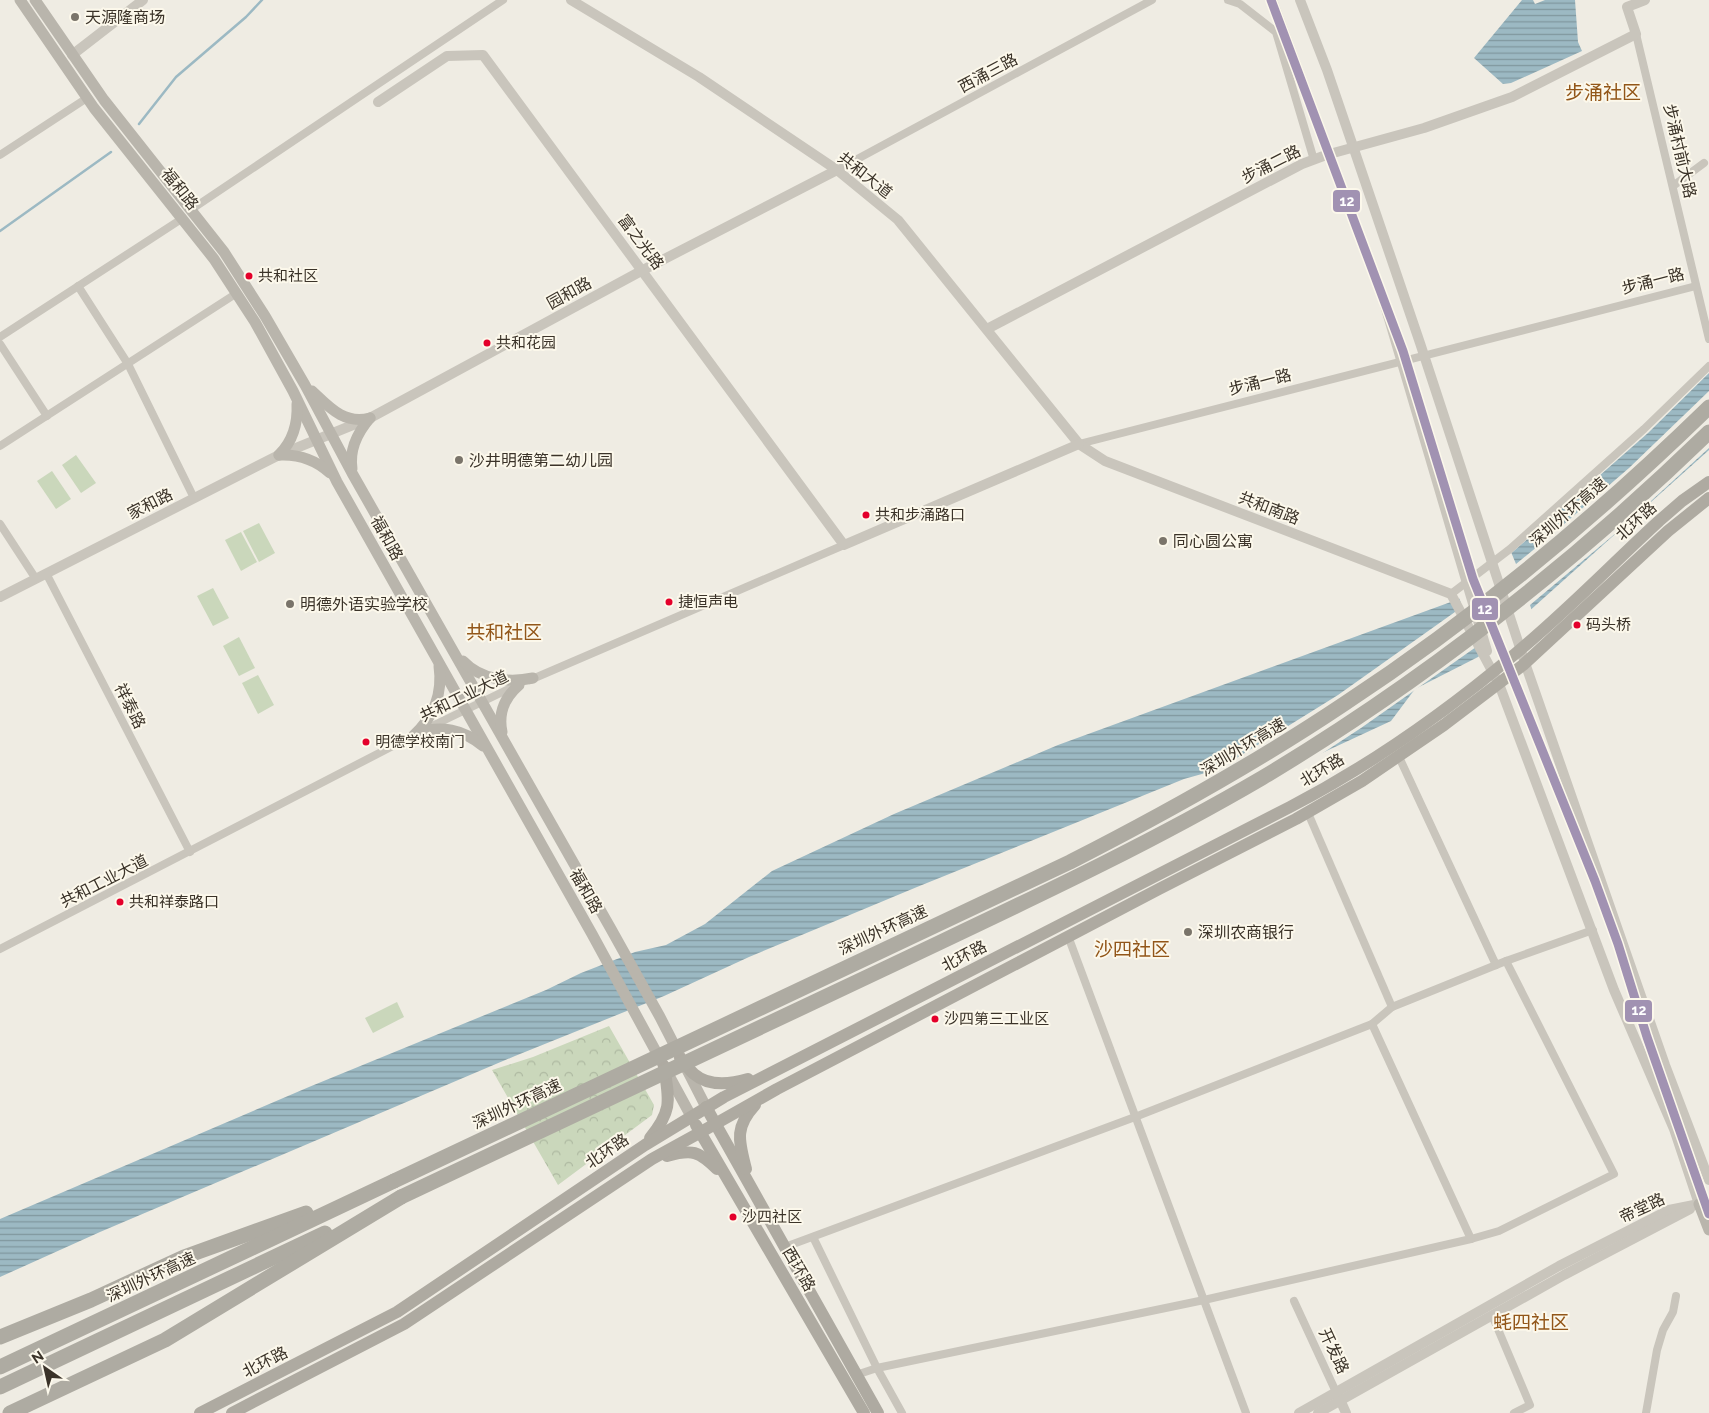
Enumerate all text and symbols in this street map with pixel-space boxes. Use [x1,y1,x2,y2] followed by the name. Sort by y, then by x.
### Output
[85,8,165,27] place label: 天源隆商场
[69,11,81,23] marker: 天源隆商场
[955,50,1021,96] street label: 西涌三路
[1565,81,1641,103] district label: 步涌社区
[1660,102,1700,200] street label: 步涌村前大路
[1238,141,1304,187] street label: 步涌二路
[834,148,896,202] street label: 共和大道
[158,164,202,214] street label: 福和路
[1332,189,1361,213] line badge: 12
[1340,193,1355,209] text: 12
[614,211,668,273] street label: 富之光路
[1620,264,1686,298] street label: 步涌一路
[258,267,318,285] place label: 共和社区
[244,271,254,281] marker: 共和社区
[543,273,595,313] street label: 园和路
[496,334,556,352] place label: 共和花园
[482,338,492,348] marker: 共和花园
[1227,365,1293,399] street label: 步涌一路
[469,451,613,470] place label: 沙井明德第二幼儿园
[453,454,465,466] marker: 沙井明德第二幼儿园
[1526,473,1610,551] street label: 深圳外环高速
[124,485,176,523] street label: 家和路
[1236,488,1302,528] street label: 共和南路
[1612,498,1660,544] street label: 北环路
[875,506,965,524] place label: 共和步涌路口
[861,510,871,520] marker: 共和步涌路口
[367,512,407,564] street label: 福和路
[1173,532,1253,551] place label: 同心圆公寓
[1157,535,1169,547] marker: 同心圆公寓
[678,593,738,611] place label: 捷恒声电
[300,595,428,614] place label: 明德外语实验学校
[664,597,674,607] marker: 捷恒声电
[1471,597,1499,621] line badge: 12
[284,598,296,610] marker: 明德外语实验学校
[1478,601,1493,617] text: 12
[1586,616,1631,634] place label: 码头桥
[1572,620,1582,630] marker: 码头桥
[466,621,542,643] district label: 共和社区
[417,666,511,726] street label: 共和工业大道
[111,680,149,732] street label: 祥泰路
[1197,714,1289,780] street label: 深圳外环高速
[375,733,465,751] place label: 明德学校南门
[361,737,371,747] marker: 明德学校南门
[1297,749,1347,791] street label: 北环路
[57,851,151,911] street label: 共和工业大道
[566,865,606,917] street label: 福和路
[129,893,219,911] place label: 共和祥泰路口
[115,897,125,907] marker: 共和祥泰路口
[835,901,931,959] street label: 深圳外环高速
[1198,923,1294,942] place label: 深圳农商银行
[1182,926,1194,938] marker: 深圳农商银行
[938,937,990,975] street label: 北环路
[1094,938,1170,960] district label: 沙四社区
[1624,999,1653,1023] line badge: 12
[1632,1002,1647,1018] text: 12
[944,1010,1049,1028] place label: 沙四第三工业区
[930,1014,940,1024] marker: 沙四第三工业区
[469,1075,565,1133] street label: 深圳外环高速
[582,1130,632,1172] street label: 北环路
[1616,1189,1668,1227] street label: 帝堂路
[742,1208,802,1226] place label: 沙四社区
[728,1212,738,1222] marker: 沙四社区
[779,1243,819,1295] street label: 西环路
[103,1248,199,1306] street label: 深圳外环高速
[1493,1311,1569,1333] district label: 蚝四社区
[1315,1325,1353,1377] street label: 开发路
[20,1343,70,1393] north arrow
[239,1343,291,1381] street label: 北环路
[29,1348,47,1367] text: N

